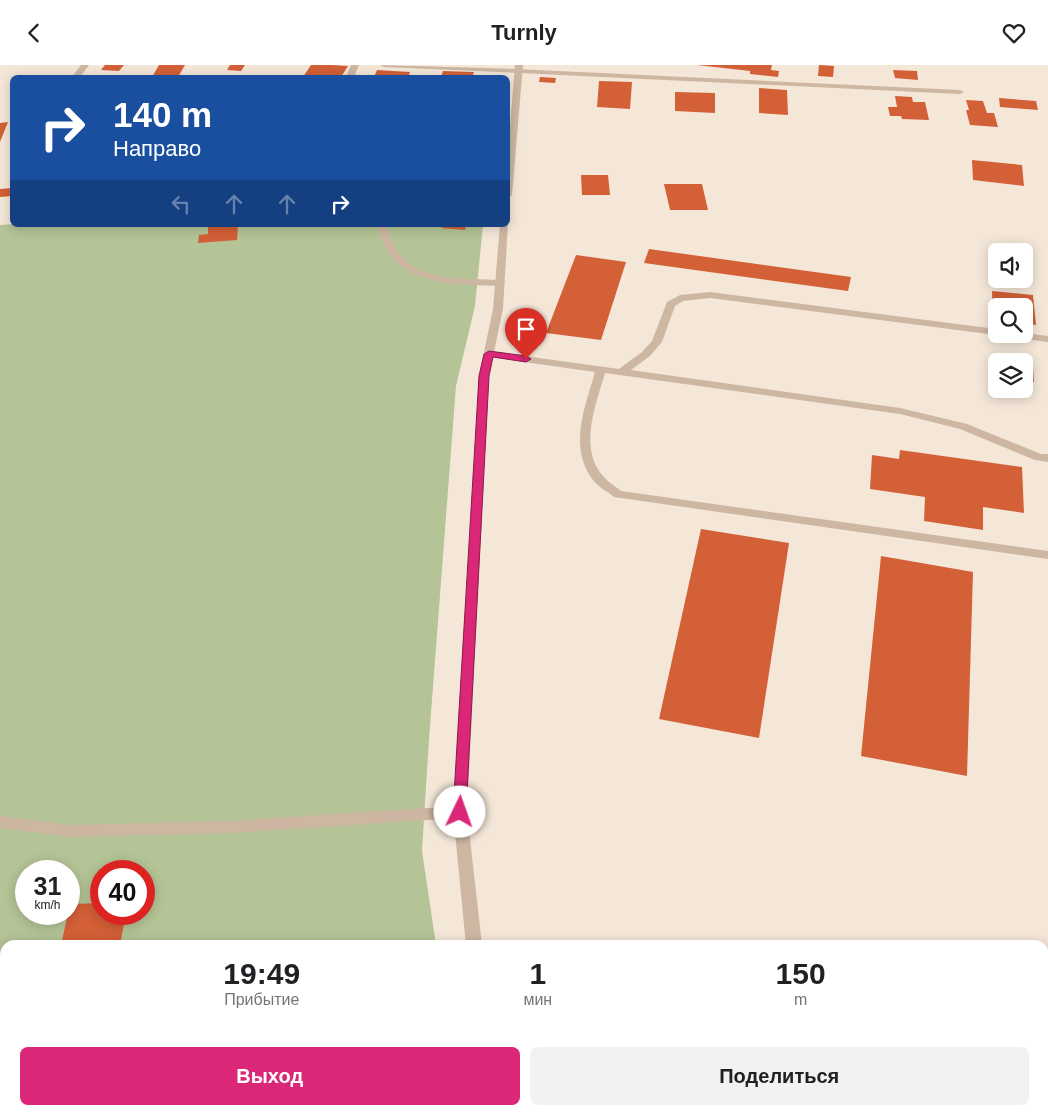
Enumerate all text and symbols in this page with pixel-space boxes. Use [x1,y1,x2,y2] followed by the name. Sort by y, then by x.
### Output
[20,19,48,47] icon: back
[1000,19,1028,47] icon: heart
[491,20,557,45] text: Turnly
[30,95,95,160] icon: right
[113,95,212,134] text: 140 m
[113,136,201,161] text: Направо
[167,190,195,218] icon: left
[220,190,248,218] icon: ahead
[273,190,301,218] icon: ahead
[326,190,354,218] icon: right
[988,243,1033,398] map controls
[988,243,1033,288] button: sound
[988,298,1033,343] button: search
[505,308,547,359] pin
[512,315,540,343] icon: arrive
[988,353,1033,398] button: layers
[433,785,485,837] position arrow
[90,860,155,925] speed limit sign: 40
[34,872,61,900] text: 31
[34,898,61,912] text: km/h
[223,957,300,990] text: 19:49
[529,957,546,990] text: 1
[776,957,826,990] text: 150
[224,991,299,1008] text: Прибытие
[523,991,552,1008] text: мин
[794,991,807,1008] text: m
[20,1047,520,1105] button: Выход
[530,1047,1029,1105] button: Поделиться

